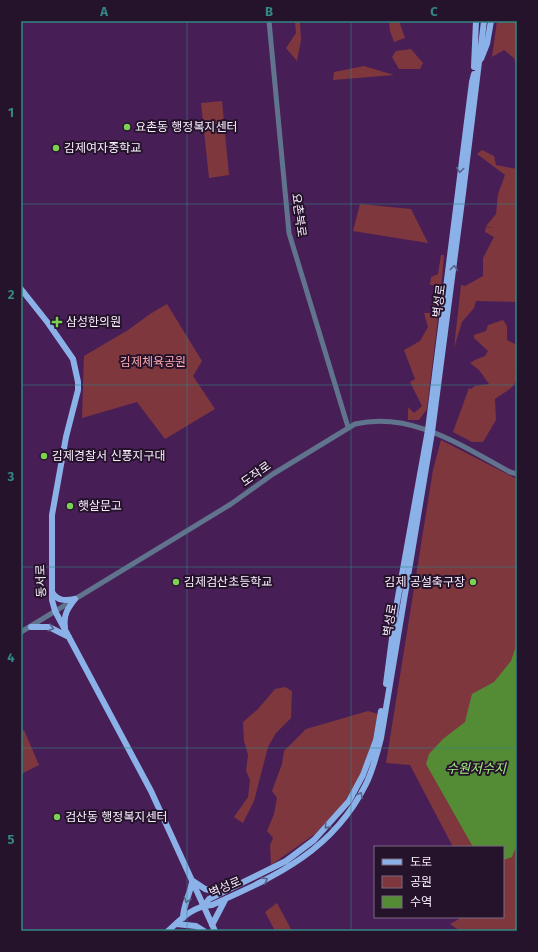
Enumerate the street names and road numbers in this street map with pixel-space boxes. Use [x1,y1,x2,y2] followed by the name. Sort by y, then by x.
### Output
[289,192,309,238] street label: 요촌북로
[430,284,448,318] street label: 벽성로
[238,459,274,489] street label: 도작로
[33,564,49,598] street label: 동서로
[380,603,400,637] street label: 벽성로
[207,874,243,900] street label: 벽성로

